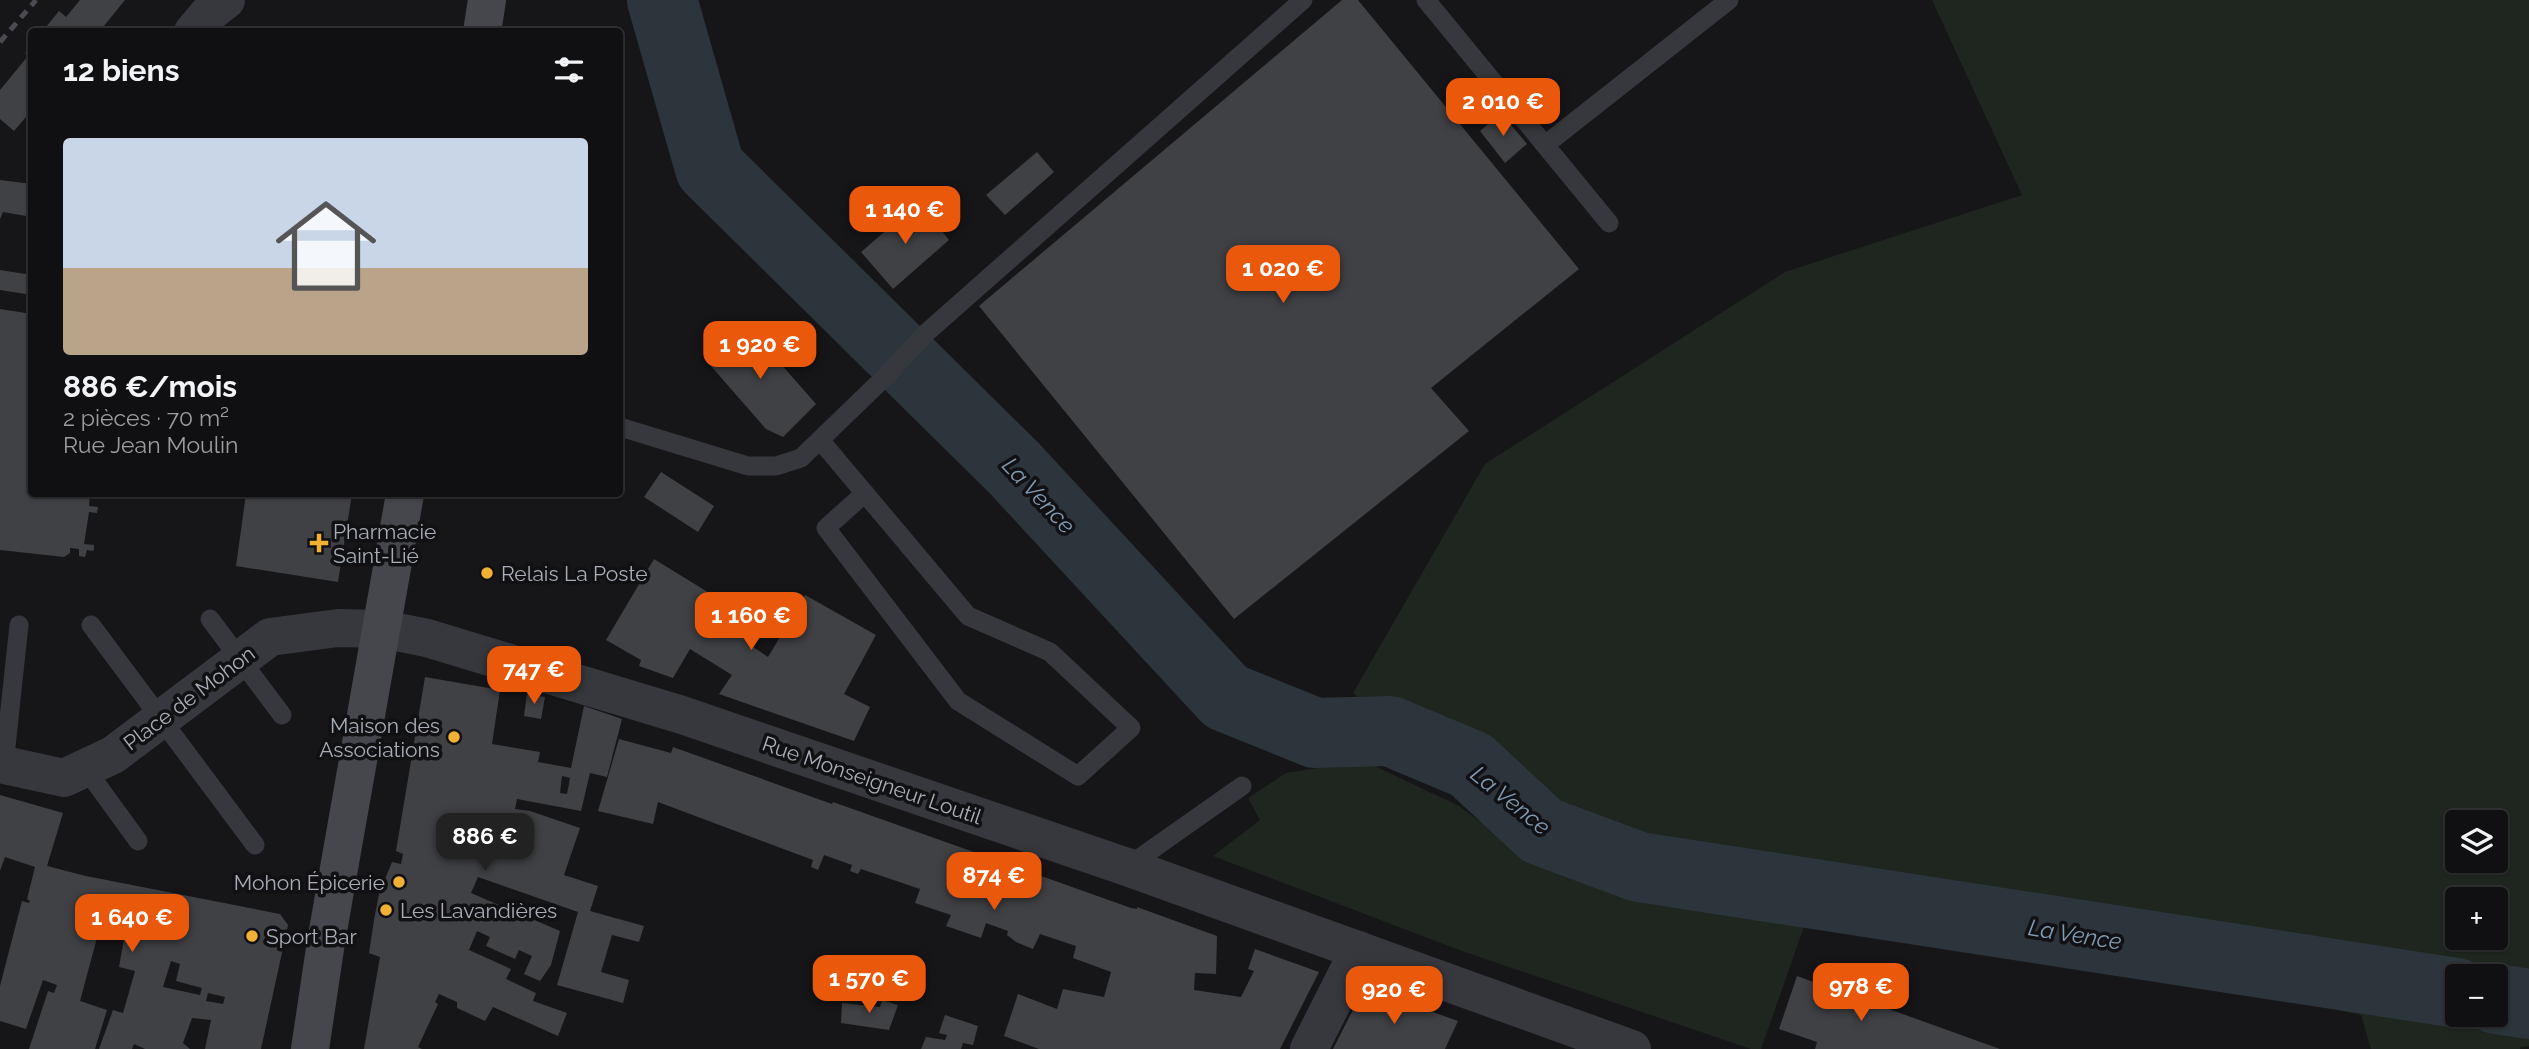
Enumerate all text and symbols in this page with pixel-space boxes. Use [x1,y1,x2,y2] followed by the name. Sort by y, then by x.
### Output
[550,51,588,89] icon: filters
[63,53,180,88] text: 12 biens
[1438,78,1568,138] pin: 2 010 €
[1462,87,1544,114] text: 2 010 €
[263,183,389,309] icon: home
[840,187,970,246] pin: 1 140 €
[865,195,945,222] text: 1 140 €
[1218,246,1348,305] pin: 1 020 €
[1242,254,1324,281] text: 1 020 €
[695,322,825,381] pin: 1 920 €
[719,330,801,357] text: 1 920 €
[63,369,237,404] text: 886 €/mois
[63,404,229,431] text: 2 pièces · 70 m²
[63,431,238,458] text: Rue Jean Moulin
[997,451,1081,539] water label: La Vence
[333,519,436,568] place label: Pharmacie Saint-Lié
[311,535,327,551] marker: Pharmacie Saint-Lié
[501,561,648,586] place label: Relais La Poste
[479,565,495,581] marker: Relais La Poste
[686,592,816,652] pin: 1 160 €
[711,601,791,628] text: 1 160 €
[118,641,260,755] street label: Place de Mohon
[485,646,583,706] pin: 747 €
[503,655,565,682] text: 747 €
[319,713,440,762] place label: Maison des Associations
[446,729,462,745] marker: Maison des Associations
[759,731,985,829] street label: Rue Monseigneur Loutil
[1466,760,1556,840] water label: La Vence
[2445,810,2508,1027] map controls
[2445,810,2508,873] button: layers
[436,814,534,873] pin: 886 €
[452,822,518,849] text: 886 €
[945,852,1043,912] pin: 874 €
[963,861,1025,888] text: 874 €
[234,870,385,895] place label: Mohon Épicerie
[391,874,407,890] marker: Mohon Épicerie
[2445,887,2508,950] button: +
[67,894,197,954] pin: 1 640 €
[400,898,557,923] place label: Les Lavandières
[378,902,394,918] marker: Les Lavandières
[91,903,173,930] text: 1 640 €
[2026,913,2124,955] water label: La Vence
[266,924,357,949] place label: Sport Bar
[244,928,260,944] marker: Sport Bar
[804,956,934,1015] pin: 1 570 €
[829,964,909,991] text: 1 570 €
[1812,964,1910,1023] pin: 978 €
[2445,964,2508,1027] button: −
[1345,967,1443,1026] pin: 920 €
[1829,972,1893,999] text: 978 €
[1362,975,1426,1002] text: 920 €

